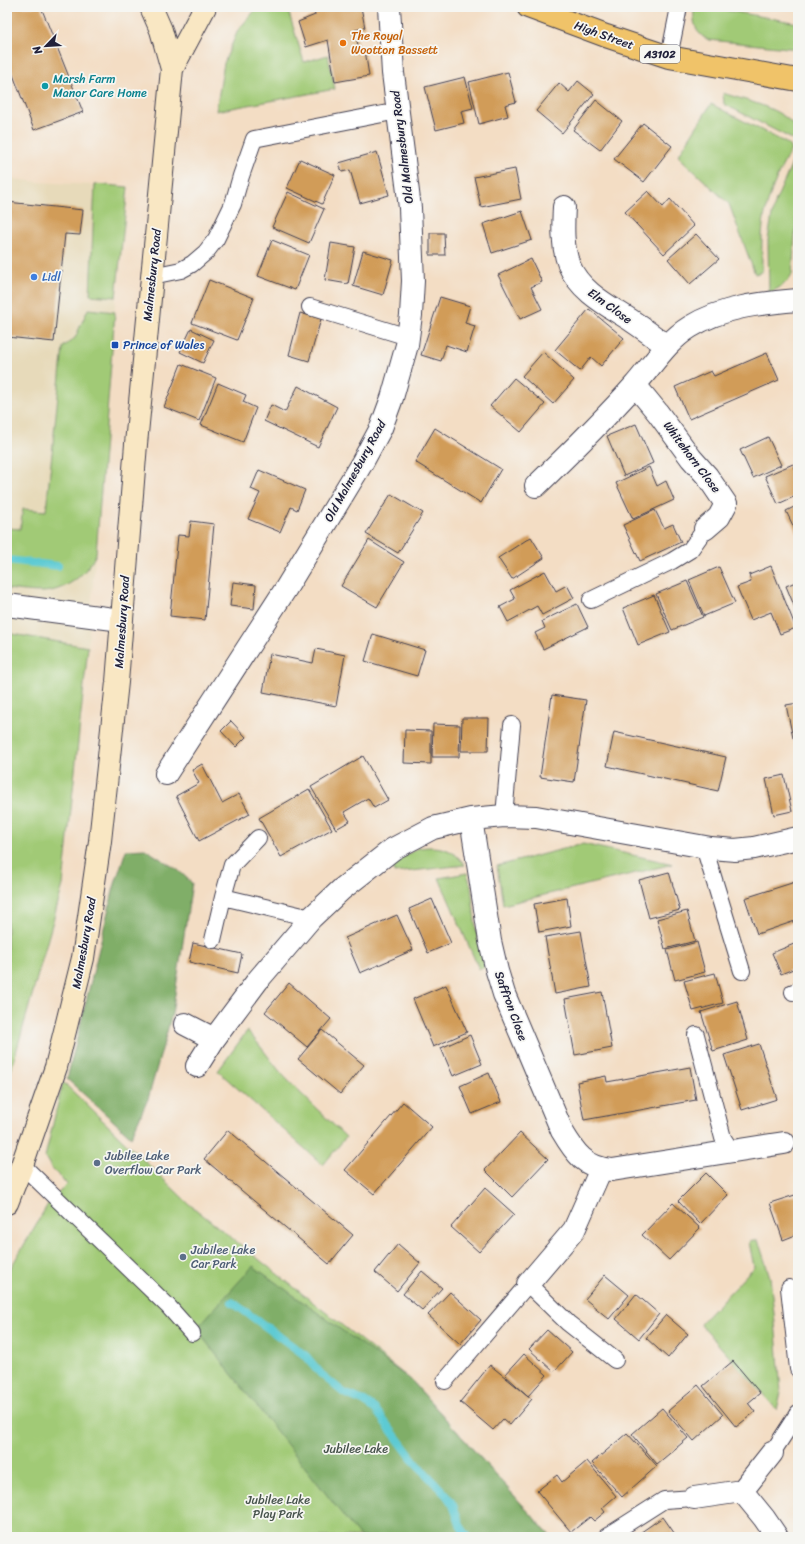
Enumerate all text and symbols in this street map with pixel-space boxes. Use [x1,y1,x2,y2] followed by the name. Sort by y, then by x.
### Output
[571,14,637,56] street label: High Street
[351,25,438,61] place label: The Royal Wootton Bassett
[26,26,66,66] north arrow
[338,38,348,48] marker: The Royal Wootton Bassett
[27,42,48,58] text: N
[640,45,680,63] road number: A3102
[53,68,147,104] place label: Marsh Farm Manor Care Home
[40,81,50,91] marker: Marsh Farm Manor Care Home
[384,89,420,205] street label: Old Malmesbury Road
[136,226,168,322] street label: Malmesbury Road
[42,266,61,288] place label: Lidl
[29,272,39,282] marker: Lidl
[583,282,637,330] street label: Elm Close
[123,334,205,356] place label: Prince of Wales
[110,340,120,350] marker: Prince of Wales
[318,415,392,526] street label: Old Malmesbury Road
[657,416,727,498] street label: Whitehorn Close
[108,573,136,669] street label: Malmesbury Road
[65,894,103,990] street label: Malmesbury Road
[488,968,534,1044] street label: Saffron Close
[104,1145,202,1181] place label: Jubilee Lake Overflow Car Park
[92,1158,102,1168] marker: Jubilee Lake Overflow Car Park
[190,1239,255,1275] place label: Jubilee Lake Car Park
[178,1252,188,1262] marker: Jubilee Lake Car Park
[323,1438,388,1460] park label: Jubilee Lake
[245,1489,310,1525] park label: Jubilee Lake Play Park

